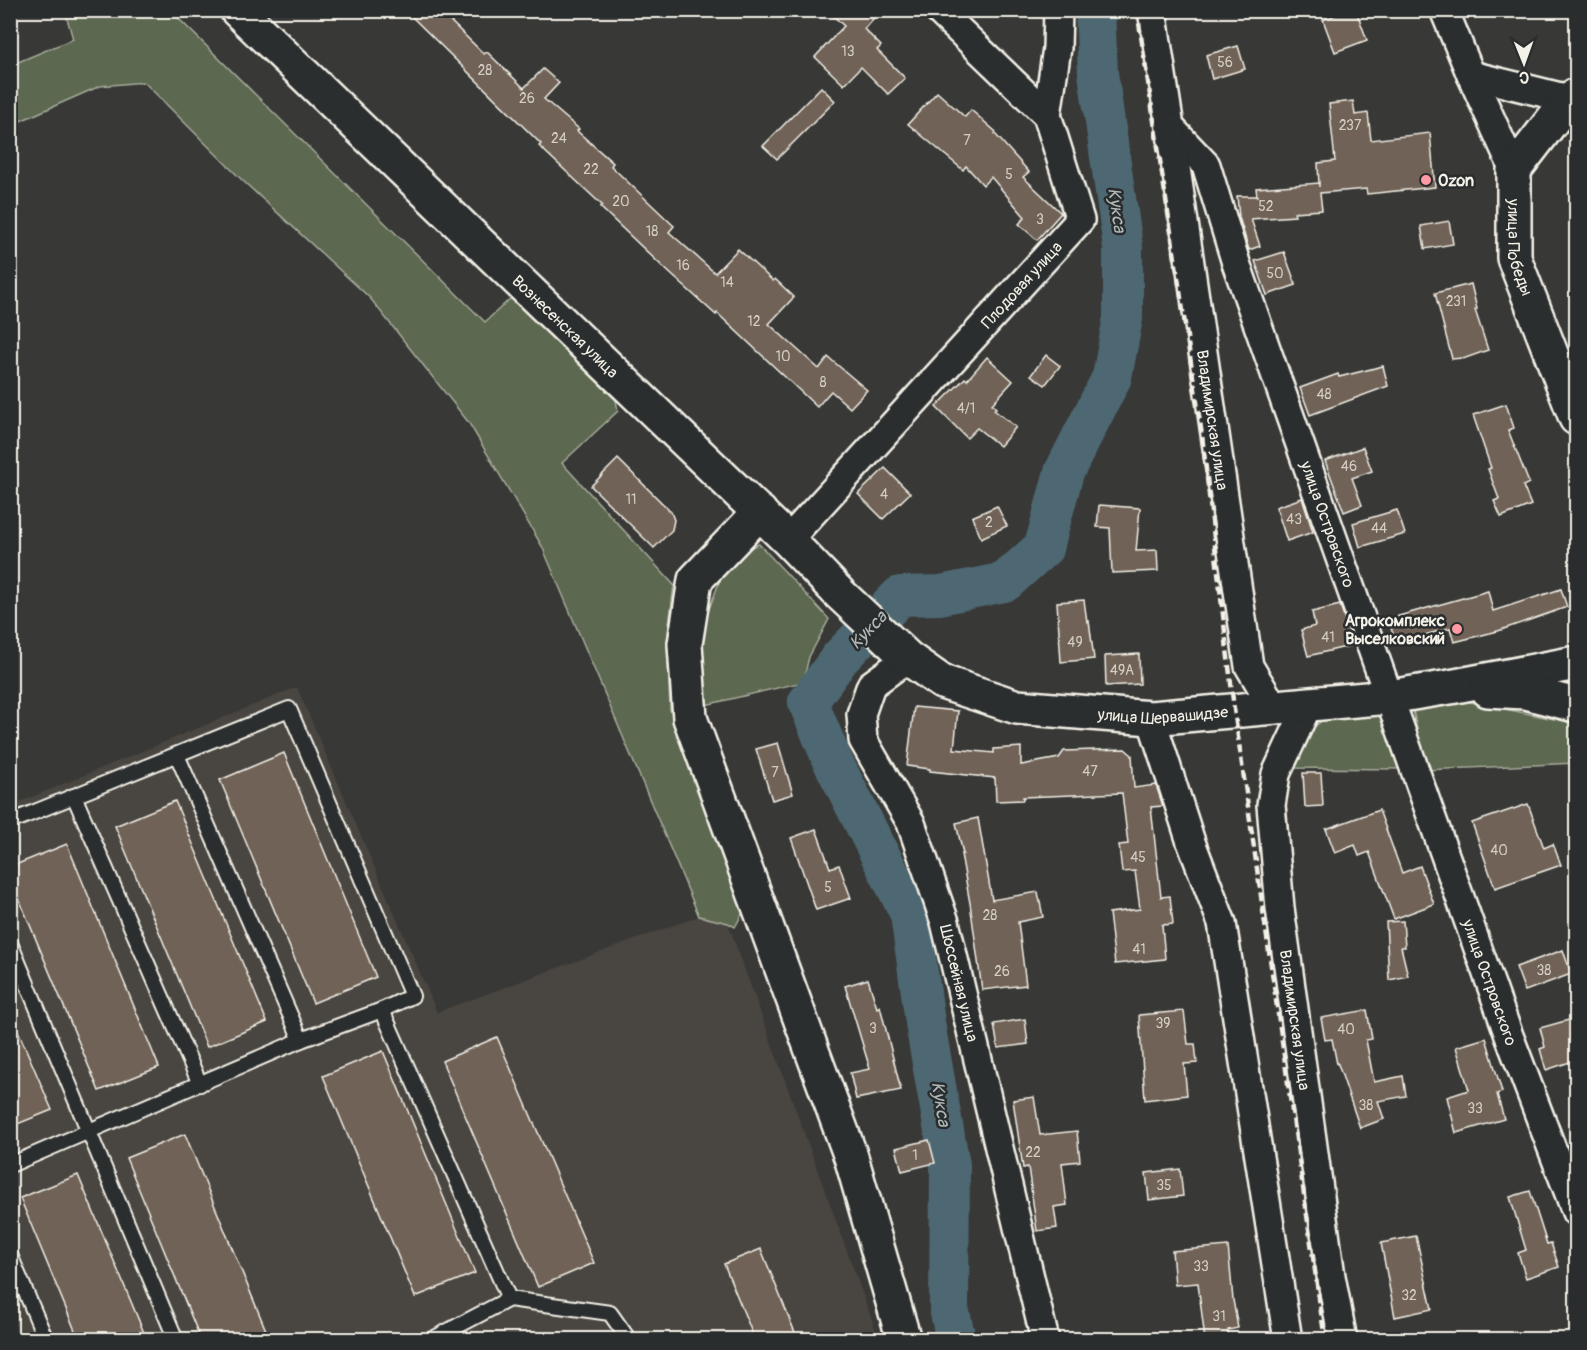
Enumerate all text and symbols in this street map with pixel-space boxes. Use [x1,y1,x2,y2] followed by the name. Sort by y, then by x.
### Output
[1494,33,1554,93] north arrow
[841,43,855,60] house number: 13
[1217,54,1233,71] house number: 56
[478,62,492,79] house number: 28
[1519,67,1529,87] text: С
[519,90,535,107] house number: 26
[1339,117,1362,134] house number: 237
[551,130,567,147] house number: 24
[963,132,971,149] house number: 7
[583,161,599,178] house number: 22
[1005,166,1013,183] house number: 5
[1438,171,1474,191] place label: Ozon
[1419,173,1433,187] marker: Ozon
[1102,186,1131,235] water label: Кукса
[612,193,630,210] house number: 20
[1258,198,1274,215] house number: 52
[1503,198,1537,299] street label: улица Победы
[1036,211,1044,228] house number: 3
[646,223,658,240] house number: 18
[977,237,1067,333] street label: Плодовая улица
[676,257,690,274] house number: 16
[1266,265,1284,282] house number: 50
[508,271,622,383] street label: Вознесенская улица
[720,274,734,291] house number: 14
[1446,293,1466,310] house number: 231
[747,313,761,330] house number: 12
[775,348,791,365] house number: 10
[1192,348,1232,492] street label: Владимирская улица
[819,374,827,391] house number: 8
[1316,386,1332,403] house number: 48
[957,400,975,417] house number: 4/1
[1295,458,1359,591] street label: улица Островского
[1341,458,1357,475] house number: 46
[880,486,888,503] house number: 4
[626,491,636,508] house number: 11
[1286,511,1302,528] house number: 43
[985,514,993,531] house number: 2
[1371,520,1387,537] house number: 44
[845,605,893,654] water label: Кукса
[1345,611,1445,649] place label: Агрокомплекс Выселковский
[1450,622,1464,636] marker: Агрокомплекс Выселковский
[1321,629,1335,646] house number: 41
[1067,634,1083,651] house number: 49
[1110,662,1134,679] house number: 49А
[1096,702,1229,729] street label: улица Шервашидзе
[1082,763,1098,780] house number: 47
[771,764,779,781] house number: 7
[1490,842,1508,859] house number: 40
[1130,849,1146,866] house number: 45
[824,879,832,896] house number: 5
[983,907,997,924] house number: 28
[1457,916,1521,1049] street label: улица Островского
[935,923,982,1044] street label: Шоссейная улица
[1132,941,1146,958] house number: 41
[1275,948,1314,1092] street label: Владимирская улица
[1537,962,1551,979] house number: 38
[994,963,1010,980] house number: 26
[1155,1015,1171,1032] house number: 39
[869,1020,877,1037] house number: 3
[1337,1021,1355,1038] house number: 40
[926,1080,956,1130] water label: Кукса
[1359,1097,1373,1114] house number: 38
[1467,1100,1483,1117] house number: 33
[1025,1144,1041,1161] house number: 22
[912,1147,918,1164] house number: 1
[1156,1177,1172,1194] house number: 35
[1193,1258,1209,1275] house number: 33
[1401,1287,1417,1304] house number: 32
[1212,1308,1226,1325] house number: 31

